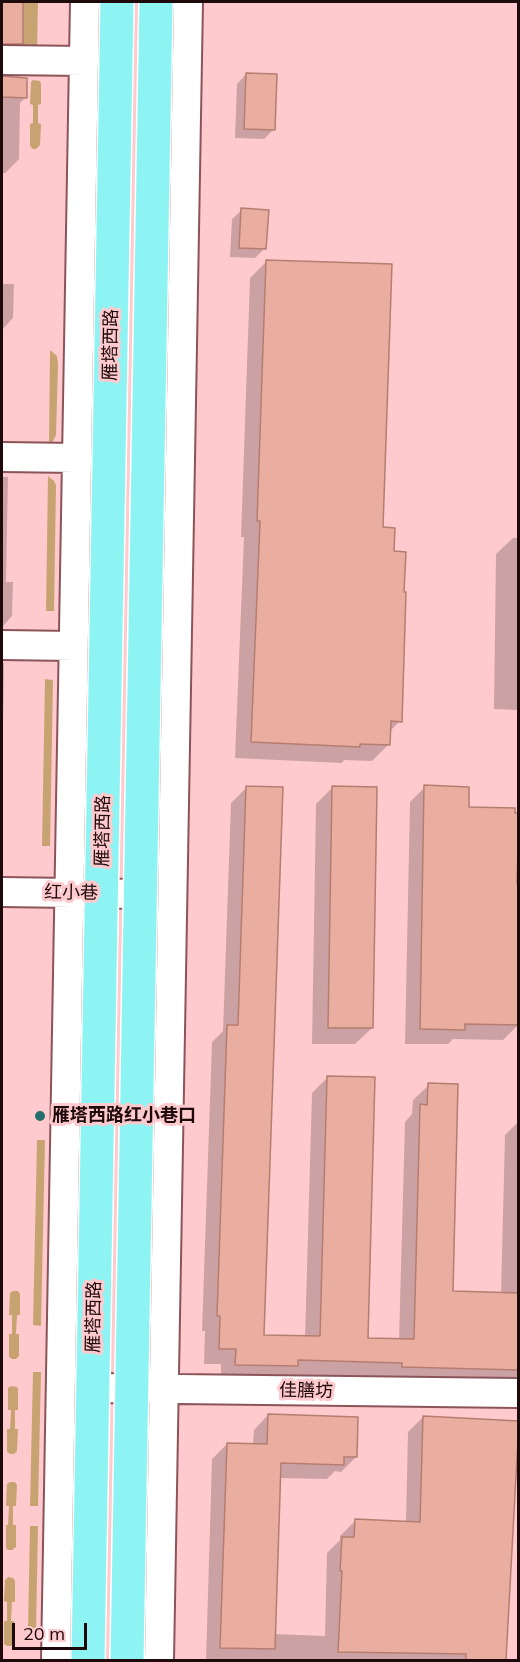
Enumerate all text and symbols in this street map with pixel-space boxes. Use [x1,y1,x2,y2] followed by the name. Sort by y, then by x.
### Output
[100,309,122,381] street label: 雁塔西路
[92,795,114,867] street label: 雁塔西路
[44,882,98,904] street label: 红小巷
[52,1105,196,1127] place label: 雁塔西路红小巷口
[33,1109,47,1123] marker: 雁塔西路红小巷口
[83,1281,105,1353] street label: 雁塔西路
[279,1380,333,1402] street label: 佳膳坊
[15,1611,90,1649] scale bar
[23,1622,65,1645] text: 20 m

